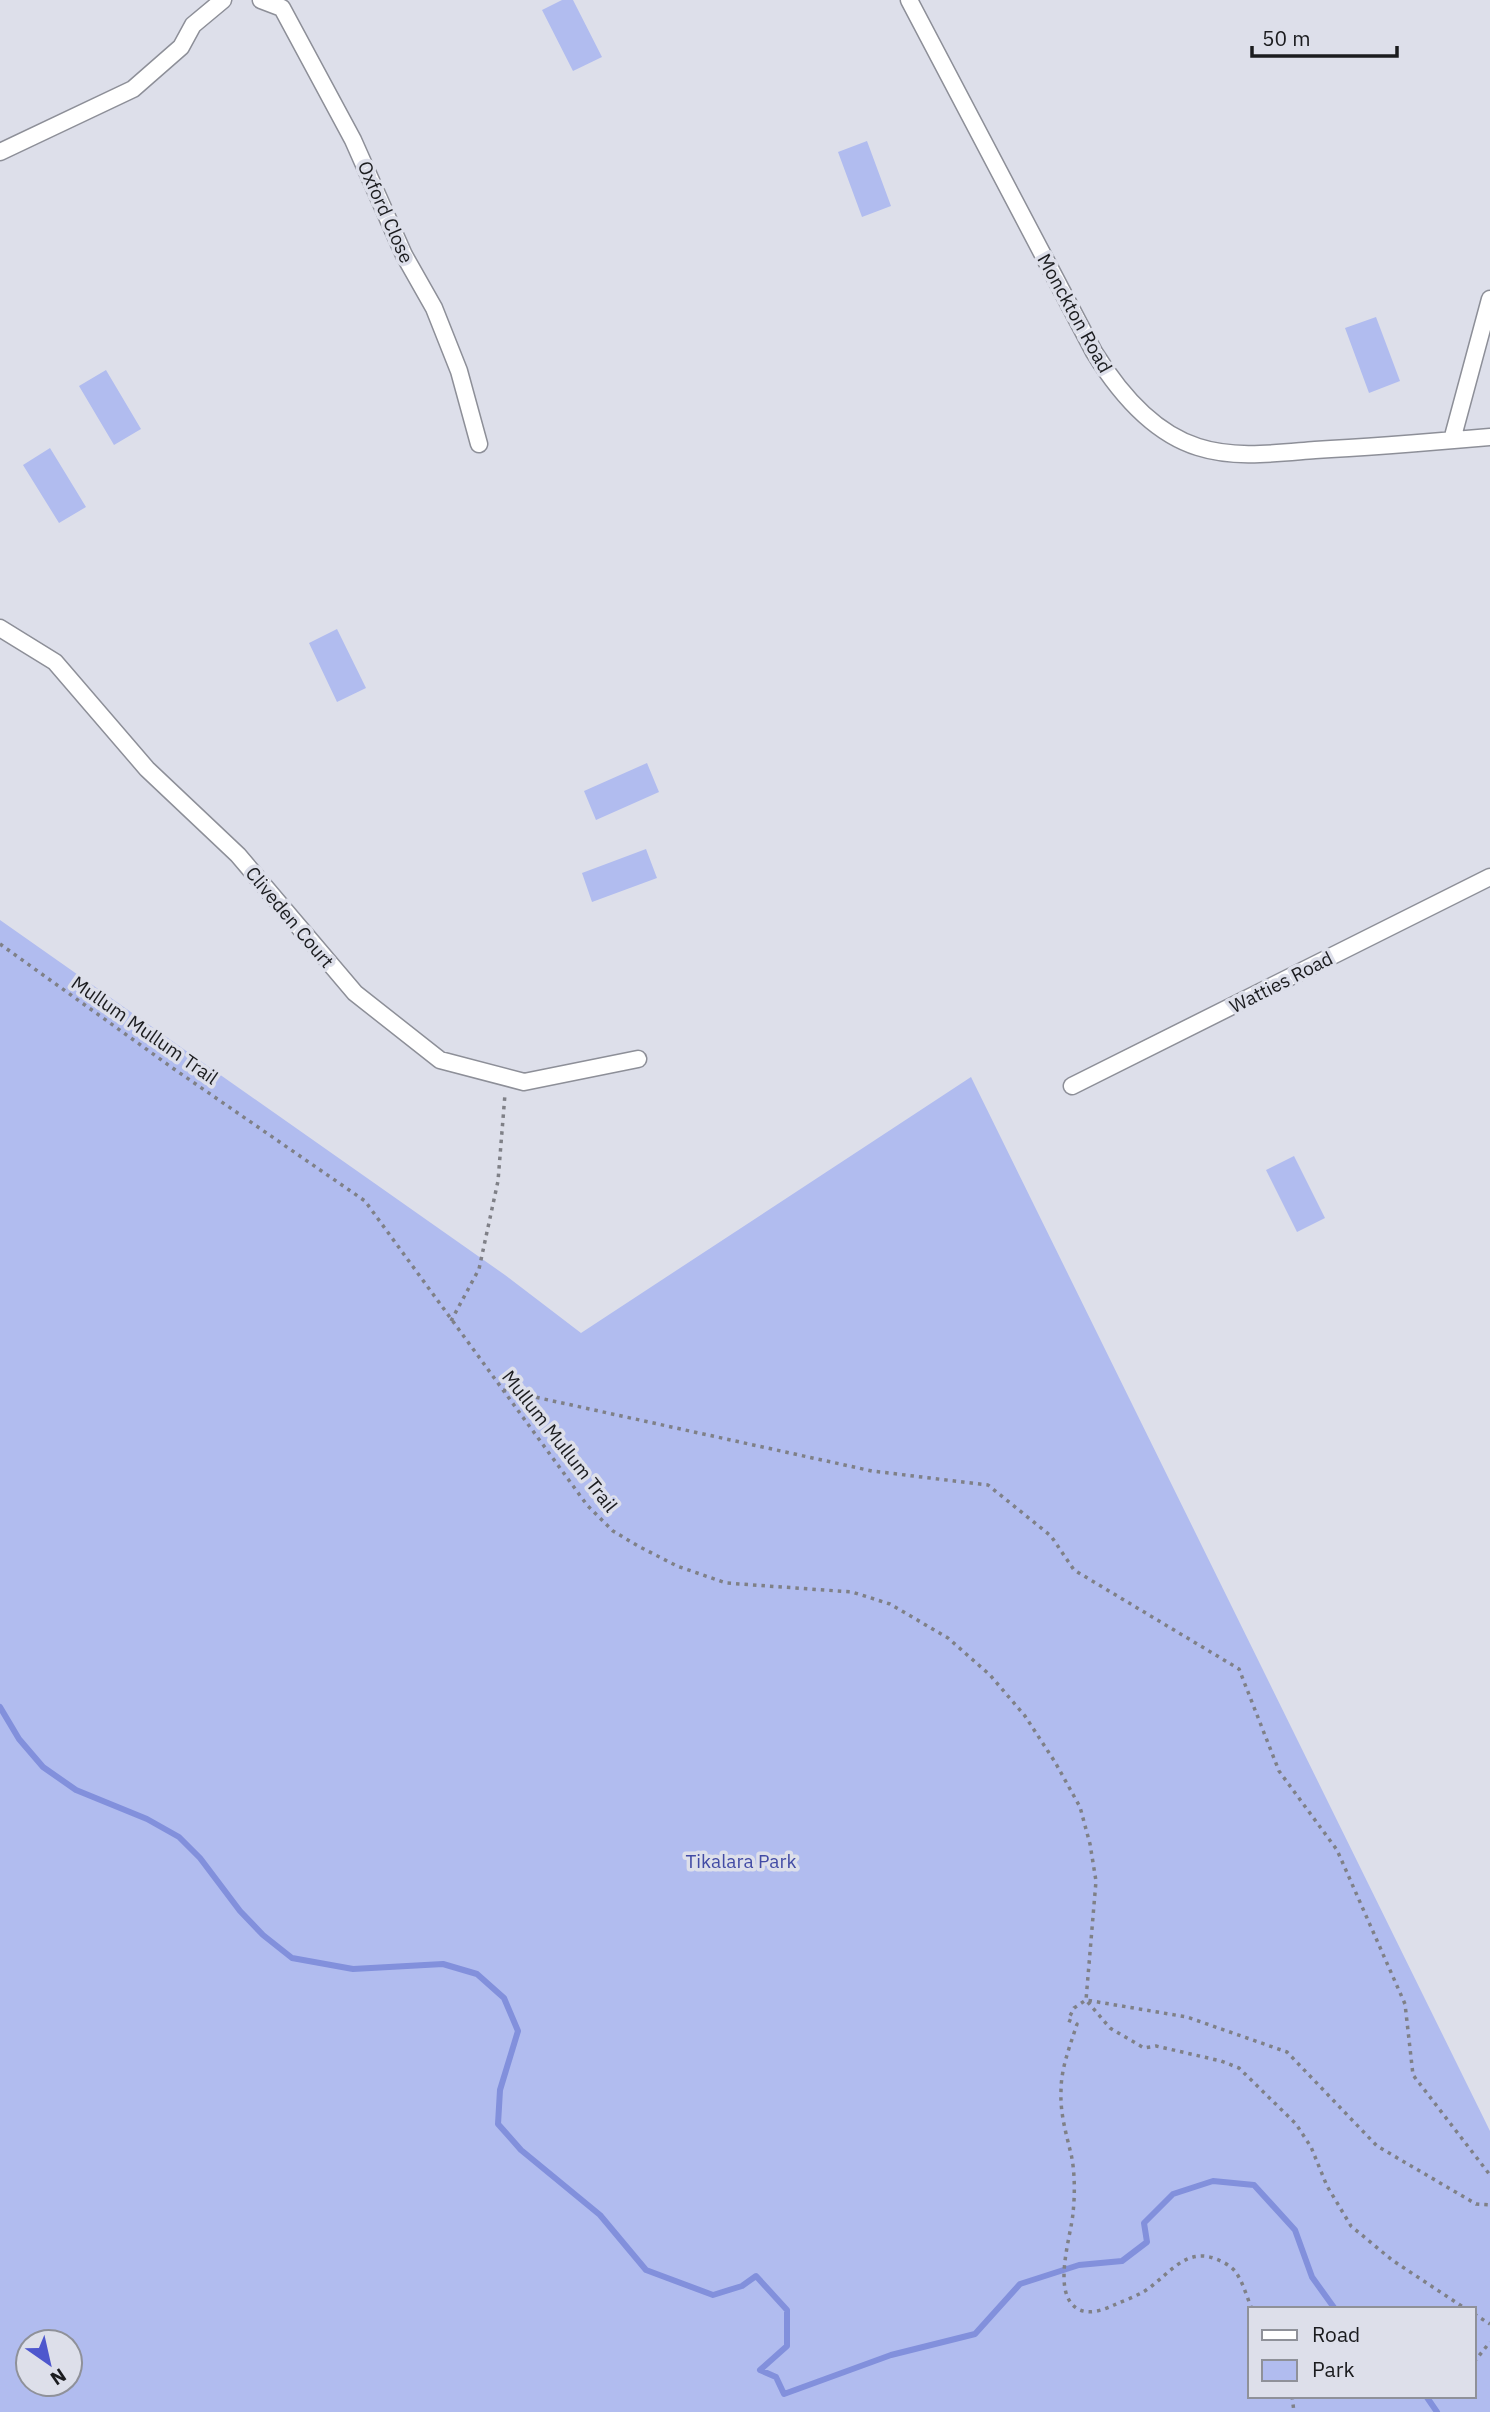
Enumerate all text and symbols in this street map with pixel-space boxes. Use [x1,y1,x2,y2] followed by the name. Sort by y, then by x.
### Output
[1252,14,1397,58] scale bar
[1262,24,1311,52] text: 50 m
[353,157,419,267] street label: Oxford Close
[1032,249,1118,377] street label: Monckton Road
[241,861,339,973] street label: Cliveden Court
[1225,946,1337,1018] street label: Watties Road
[67,970,223,1090] street label: Mullum Mullum Trail
[497,1365,623,1517] street label: Mullum Mullum Trail
[686,1849,796,1873] park label: Tikalara Park
[1248,2307,1476,2398] legend
[1312,2320,1360,2348] text: Road
[14,2328,84,2398] north arrow
[1312,2355,1355,2383] text: Park
[46,2363,71,2391] text: N

